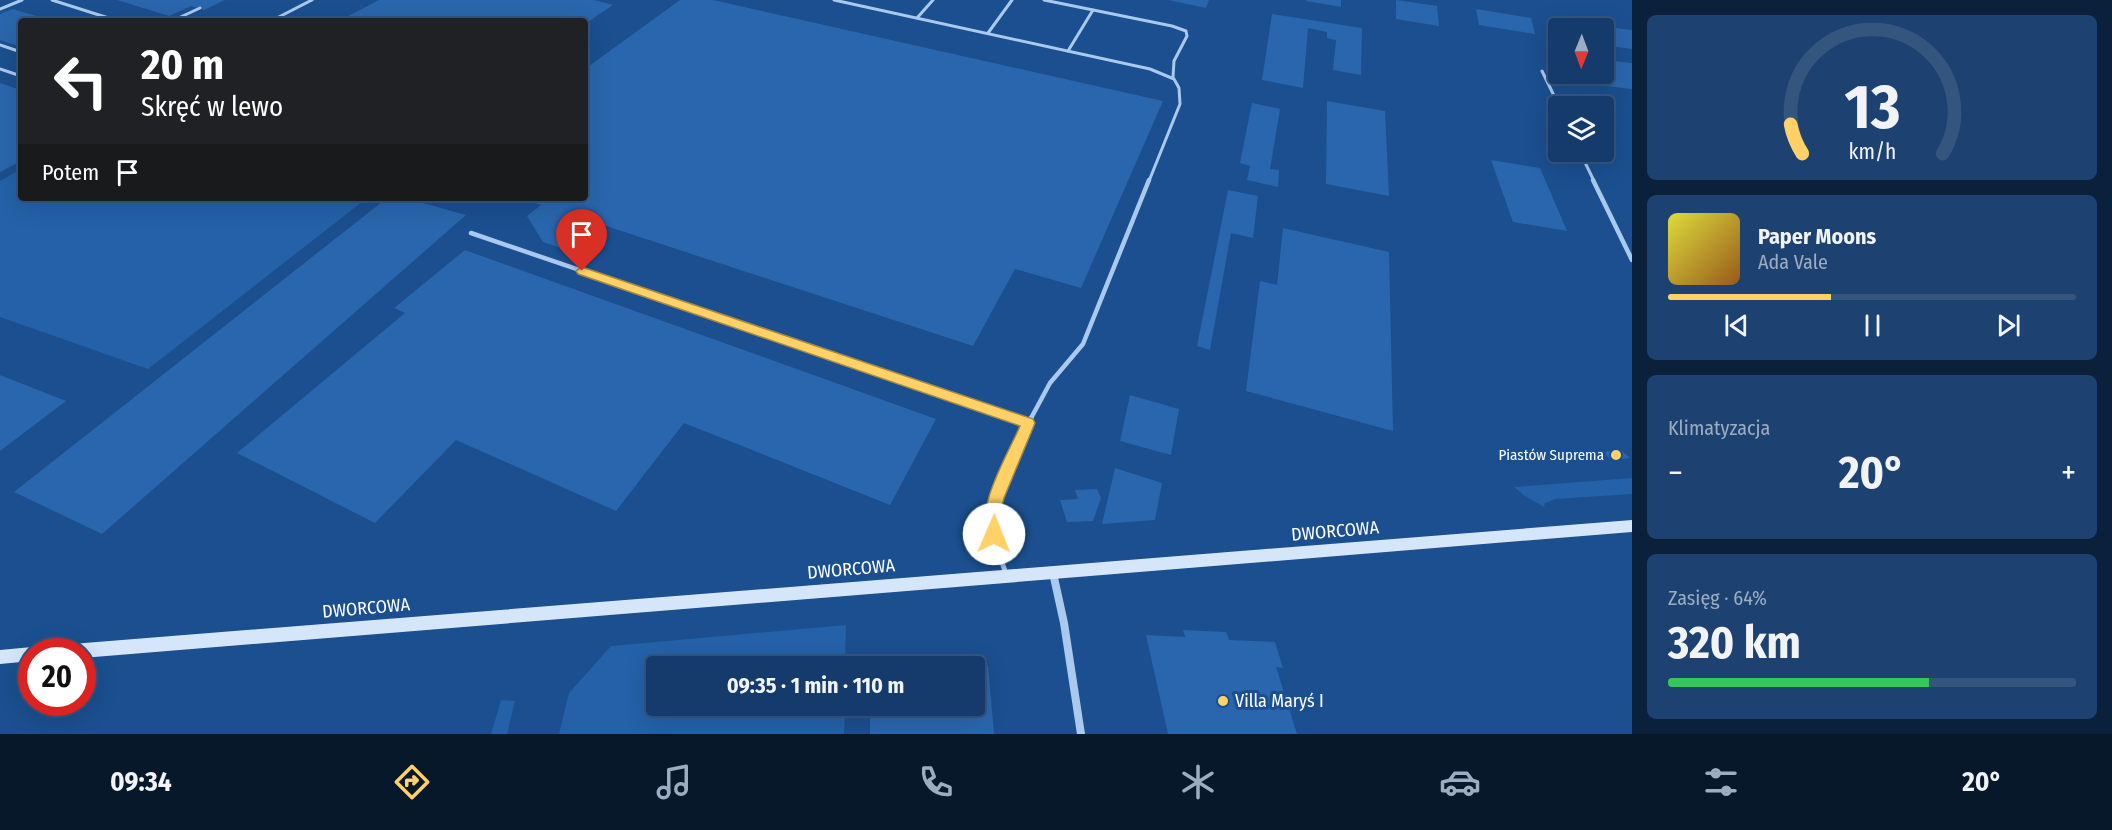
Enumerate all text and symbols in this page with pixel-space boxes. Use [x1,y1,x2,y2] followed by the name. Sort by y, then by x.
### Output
[1548,18,1614,84] north arrow
[1548,18,1614,162] map controls
[141,40,224,90] text: 20 m
[42,42,120,120] icon: left
[1844,71,1900,146] text: 13
[141,91,283,123] text: Skręć w lewo
[1548,96,1614,162] button: layers
[1848,140,1896,166] text: km/h
[111,156,144,189] icon: arrive
[42,159,99,186] text: Potem
[556,209,607,271] pin
[565,218,598,251] icon: arrive
[1758,223,1876,250] text: Paper Moons
[1758,250,1828,274] text: Ada Vale
[1720,309,1753,342] icon: previous
[1856,309,1889,342] icon: pause
[1992,309,2025,342] icon: next
[1668,416,1770,440] text: Klimatyzacja
[1498,446,1604,464] place label: Piastów Suprema
[1839,446,1905,500] text: 20°
[1609,448,1623,462] marker: Piastów Suprema
[1668,453,1683,493] text: −
[2061,453,2076,493] text: +
[962,502,1026,566] position arrow
[1290,516,1380,546] street label: DWORCOWA
[806,554,896,584] street label: DWORCOWA
[1668,586,1767,610] text: Zasięg · 64%
[321,593,411,623] street label: DWORCOWA
[1668,616,1801,670] text: 320 km
[18,638,96,716] speed limit sign: 20
[727,672,904,699] text: 09:35 · 1 min · 110 m
[1235,690,1324,712] place label: Villa Maryś I
[1216,694,1230,708] marker: Villa Maryś I
[391,761,433,803] icon: directions
[653,761,695,803] icon: music
[915,761,957,803] icon: phone
[1177,761,1219,803] icon: climate
[1439,761,1481,803] icon: car
[1700,761,1742,803] icon: filters
[110,766,172,798] text: 09:34
[1962,766,2002,798] text: 20°

